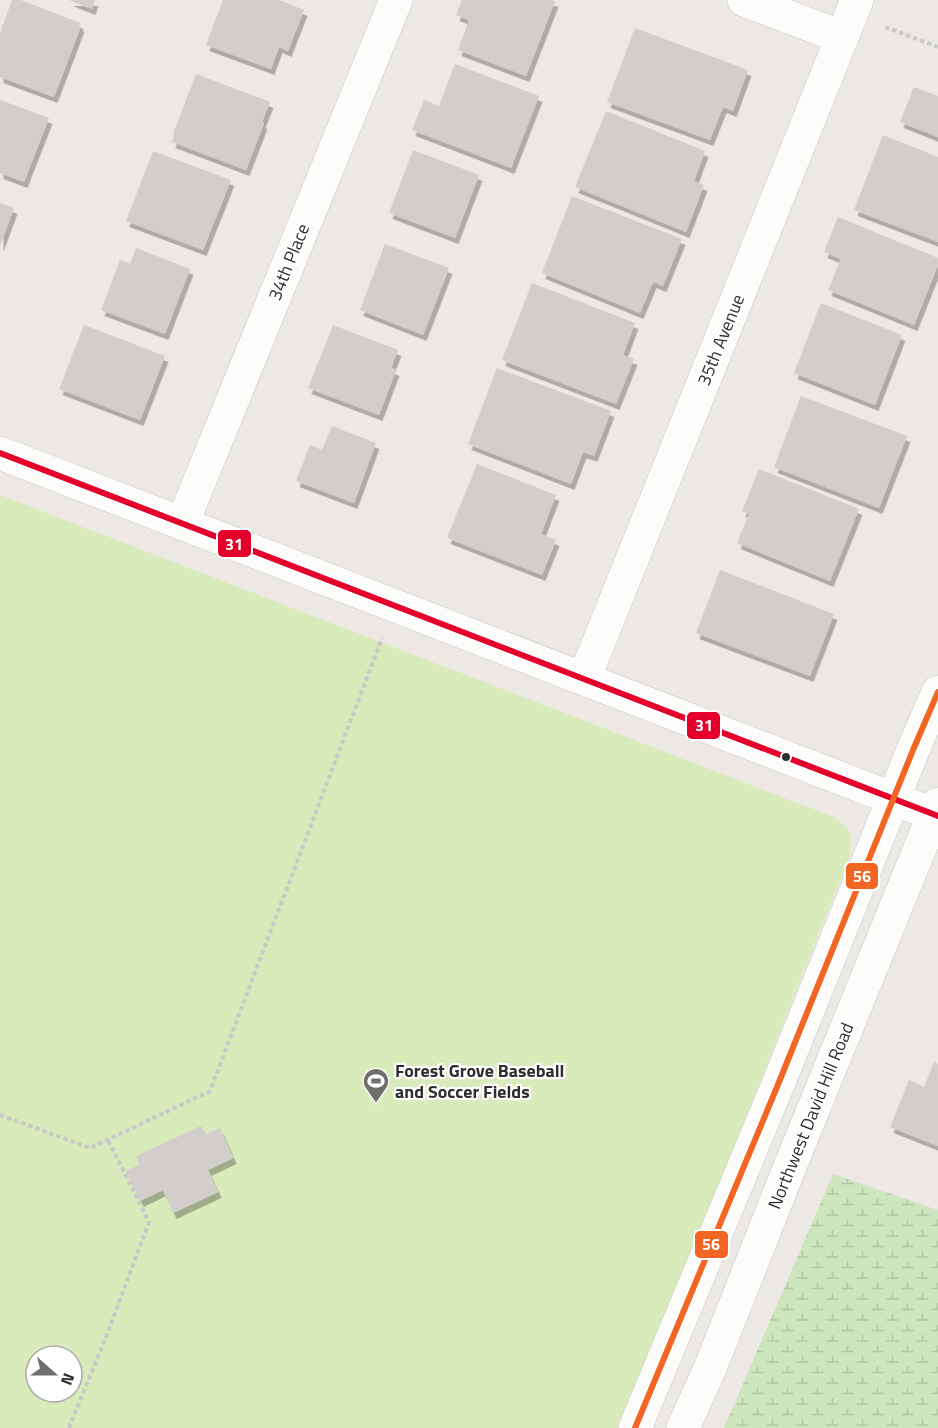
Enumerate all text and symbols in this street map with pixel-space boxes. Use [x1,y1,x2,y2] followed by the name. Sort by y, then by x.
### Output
[261,219,316,304] street label: 34th Place
[690,290,751,390] street label: 35th Avenue
[217,529,252,558] line badge: 31
[225,532,243,556] text: 31
[686,711,721,740] line badge: 31
[695,713,713,737] text: 31
[780,751,792,763] unlabelled marker
[845,862,879,890] line badge: 56
[853,864,871,888] text: 56
[761,1018,860,1213] street label: Northwest David Hill Road
[395,1057,564,1105] place label: Forest Grove Baseball and Soccer Fields
[361,1066,391,1104] sports icon: Forest Grove Baseball and Soccer Fields
[694,1230,729,1259] line badge: 56
[702,1232,720,1256] text: 56
[24,1344,84,1404] north arrow
[55,1370,81,1389] text: N

